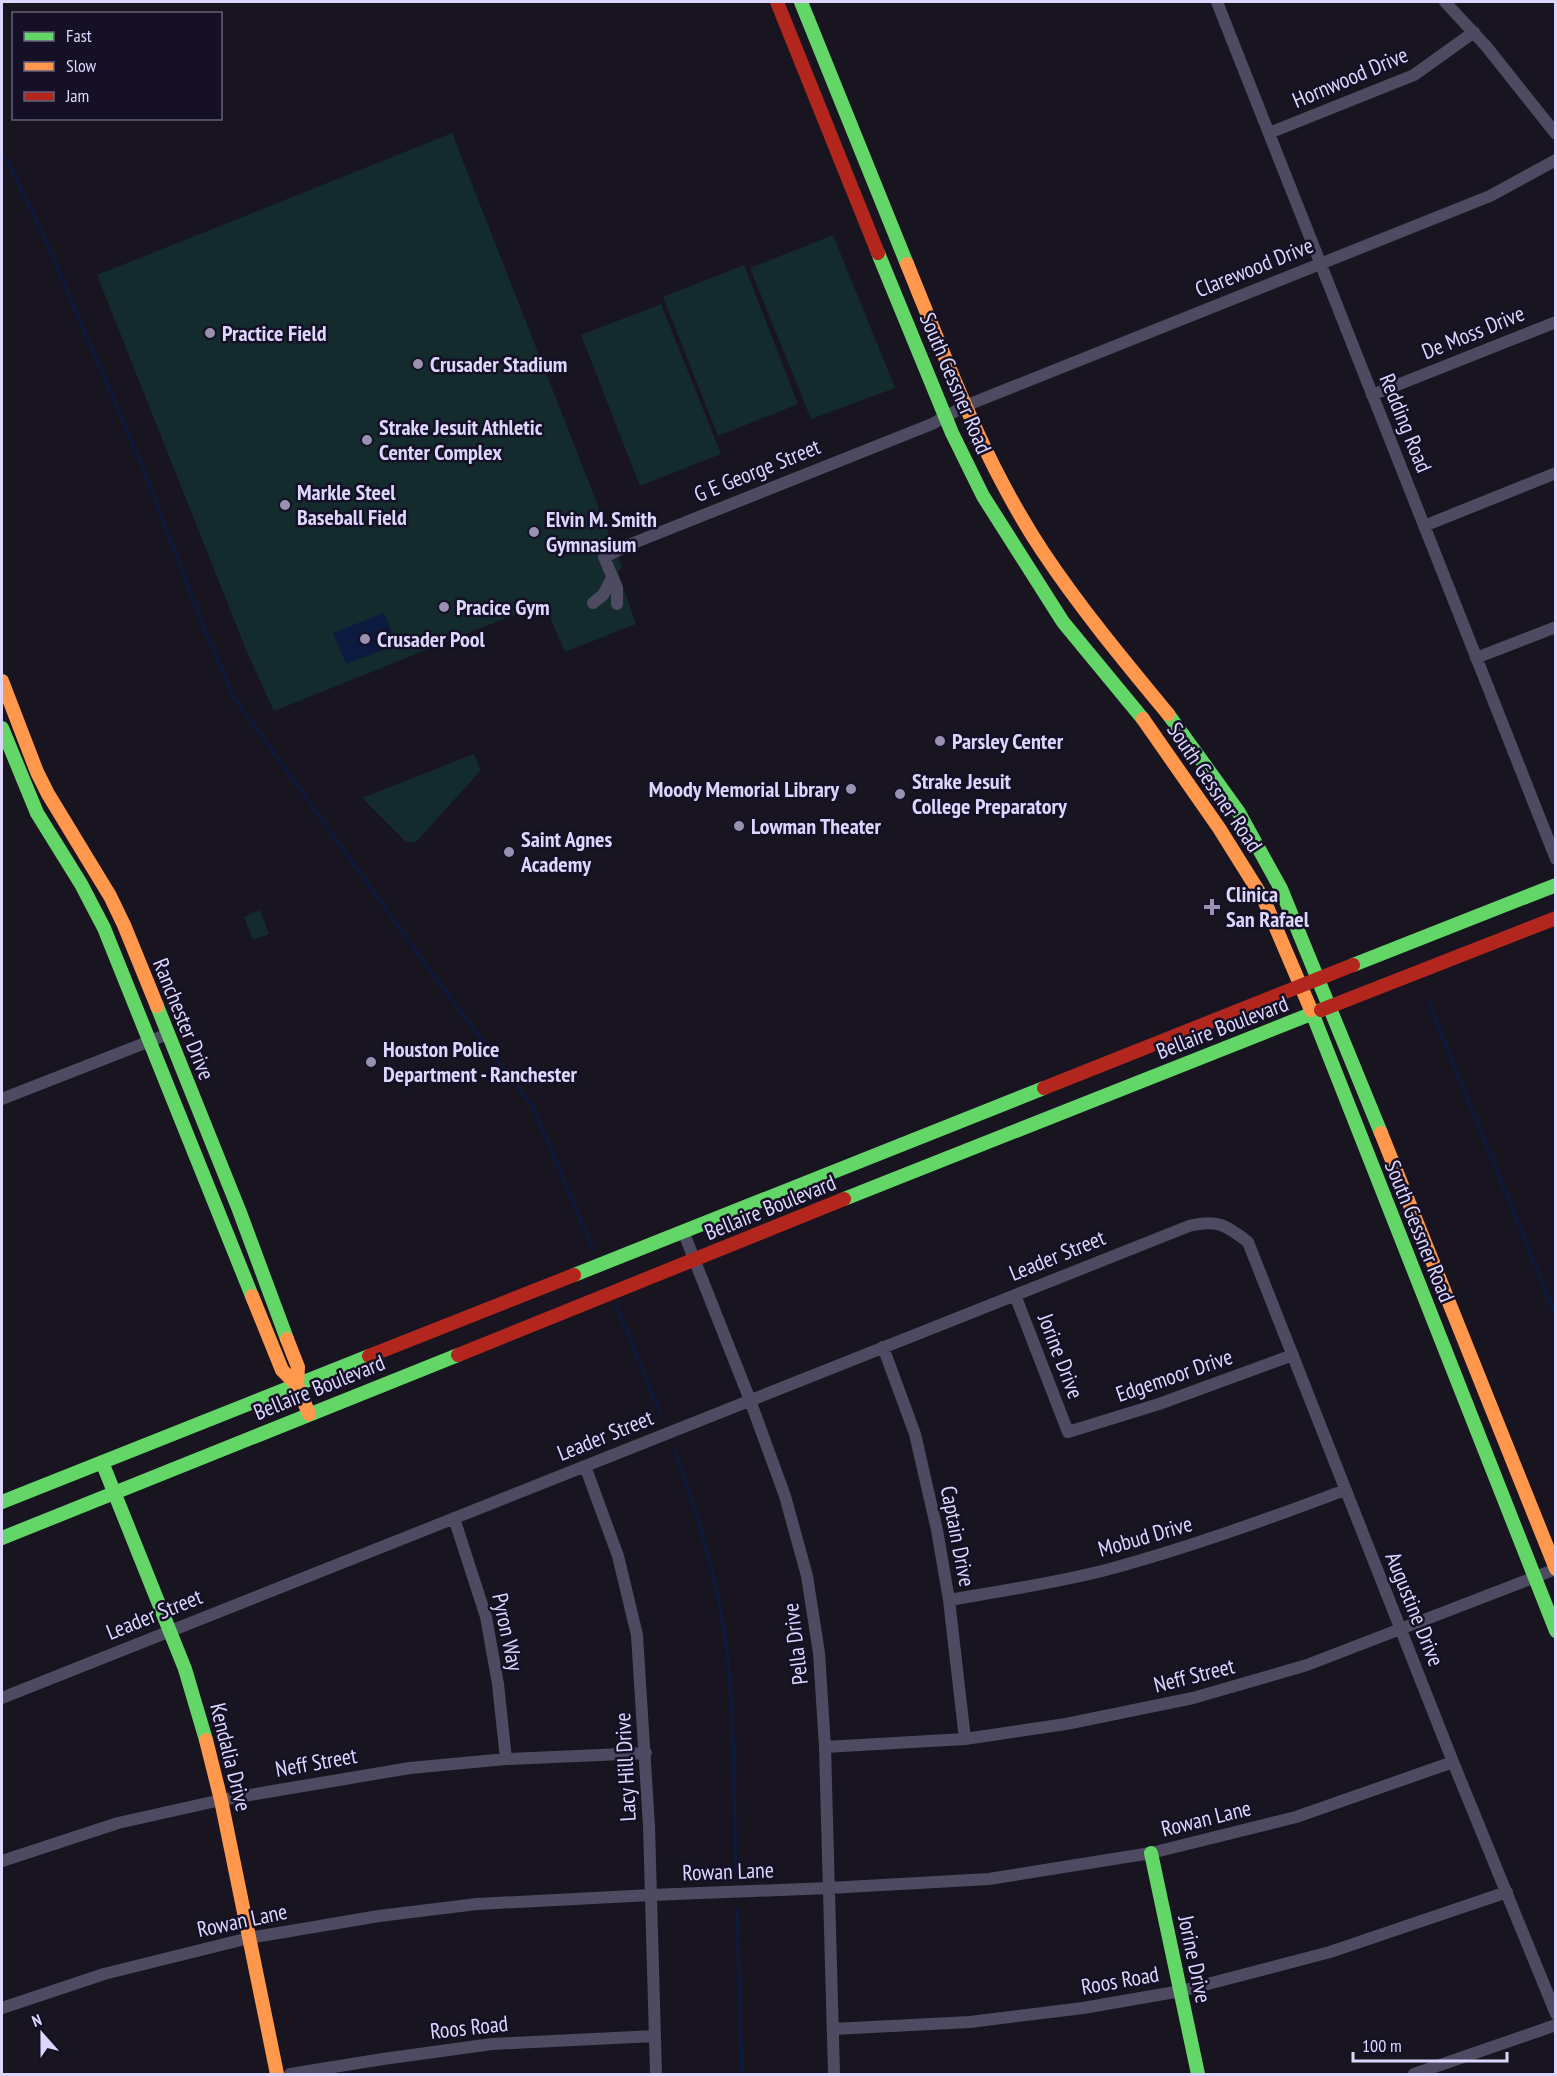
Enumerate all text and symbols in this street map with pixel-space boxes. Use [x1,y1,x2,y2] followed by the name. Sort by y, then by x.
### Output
[12,12,222,120] legend
[66,24,92,47] text: Fast
[1288,40,1412,114] street label: Hornwood Drive
[66,54,97,77] text: Slow
[65,84,89,107] text: Jam
[1191,231,1317,303] street label: Clarewood Drive
[1418,299,1528,365] street label: De Moss Drive
[914,308,998,458] street label: South Gessner Road
[222,319,327,347] place label: Practice Field
[203,326,217,340] marker: Practice Field
[430,350,567,378] place label: Crusader Stadium
[411,357,425,371] marker: Crusader Stadium
[1374,370,1438,476] street label: Redding Road
[379,413,543,466] place label: Strake Jesuit Athletic Center Complex
[690,432,824,508] street label: G E George Street
[360,433,374,447] marker: Strake Jesuit Athletic Center Complex
[297,478,407,531] place label: Markle Steel Baseball Field
[278,498,292,512] marker: Markle Steel Baseball Field
[546,505,657,558] place label: Elvin M. Smith Gymnasium
[527,525,541,539] marker: Elvin M. Smith Gymnasium
[456,593,550,621] place label: Pracice Gym
[437,600,451,614] marker: Pracice Gym
[377,625,485,653] place label: Crusader Pool
[358,632,372,646] marker: Crusader Pool
[1161,717,1269,857] street label: South Gessner Road
[952,727,1064,755] place label: Parsley Center
[933,734,947,748] marker: Parsley Center
[912,767,1068,820] place label: Strake Jesuit College Preparatory
[649,775,840,803] place label: Moody Memorial Library
[844,782,858,796] marker: Moody Memorial Library
[893,787,907,801] marker: Strake Jesuit College Preparatory
[751,812,882,840] place label: Lowman Theater
[732,819,746,833] marker: Lowman Theater
[520,825,612,878] place label: Saint Agnes Academy
[502,845,516,859] marker: Saint Agnes Academy
[1226,880,1310,933] place label: Clinica San Rafael
[1203,898,1221,916] marker: Clinica San Rafael
[147,954,221,1084] street label: Ranchester Drive
[1152,989,1292,1065] street label: Bellaire Boulevard
[383,1035,578,1088] place label: Houston Police Department - Ranchester
[364,1055,378,1069] marker: Houston Police Department - Ranchester
[1379,1156,1461,1306] street label: South Gessner Road
[700,1168,840,1246] street label: Bellaire Boulevard
[1005,1223,1109,1287] street label: Leader Street
[1032,1309,1090,1403] street label: Jorine Drive
[1112,1342,1236,1408] street label: Edgemoor Drive
[249,1348,389,1426] street label: Bellaire Boulevard
[553,1403,657,1467] street label: Leader Street
[935,1483,981,1589] street label: Captain Drive
[1095,1509,1195,1563] street label: Mobud Drive
[1379,1548,1451,1670] street label: Augustine Drive
[102,1582,206,1646] street label: Leader Street
[486,1591,530,1674] street label: Pyron Way
[776,1602,814,1686] street label: Pella Drive
[1151,1651,1237,1699] street label: Neff Street
[204,1700,258,1814] street label: Kendalia Drive
[608,1712,642,1822] street label: Lacy Hill Drive
[273,1741,359,1783] street label: Neff Street
[1158,1793,1254,1843] street label: Rowan Lane
[682,1855,774,1887] street label: Rowan Lane
[194,1897,290,1943] street label: Rowan Lane
[1172,1912,1218,2005] street label: Jorine Drive
[1079,1959,1161,2001] street label: Roos Road
[12,2004,72,2064] north arrow
[29,2009,44,2031] text: N
[429,2009,509,2045] street label: Roos Road
[1353,2025,1508,2063] scale bar
[1362,2034,1402,2057] text: 100 m

